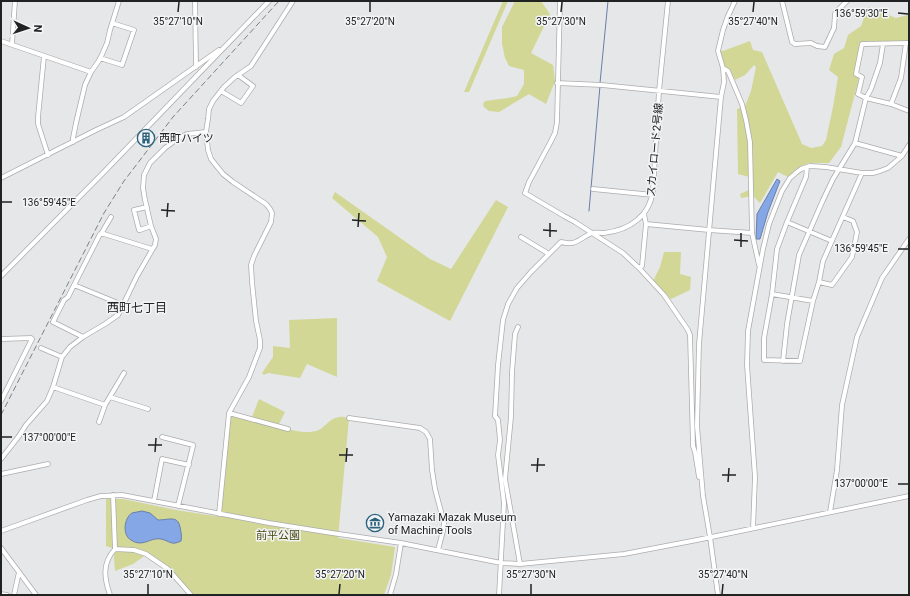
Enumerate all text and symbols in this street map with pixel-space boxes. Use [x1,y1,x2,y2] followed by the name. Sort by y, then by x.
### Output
[8,8,48,48] north arrow
[834,8,888,19] text: 136°59'30"E
[153,16,203,27] text: 35°27'10"N
[345,16,395,27] text: 35°27'20"N
[536,16,586,27] text: 35°27'30"N
[728,16,778,27] text: 35°27'40"N
[31,24,44,33] text: N
[644,103,666,197] street label: スカイロード2号線
[136,128,156,148] building icon: 西町ハイツ
[159,132,214,145] place label: 西町ハイツ
[22,197,76,208] text: 136°59'45"E
[834,243,888,254] text: 136°59'45"E
[107,301,167,315] district label: 西町七丁目
[22,432,76,443] text: 137°00'00"E
[834,478,888,489] text: 137°00'00"E
[388,511,516,537] place label: Yamazaki Mazak Museum of Machine Tools
[365,513,385,533] museum icon: Yamazaki Mazak Museum of Machine Tools
[256,529,300,542] park label: 前平公園
[123,569,173,580] text: 35°27'10"N
[315,569,365,580] text: 35°27'20"N
[506,569,556,580] text: 35°27'30"N
[698,569,748,580] text: 35°27'40"N

